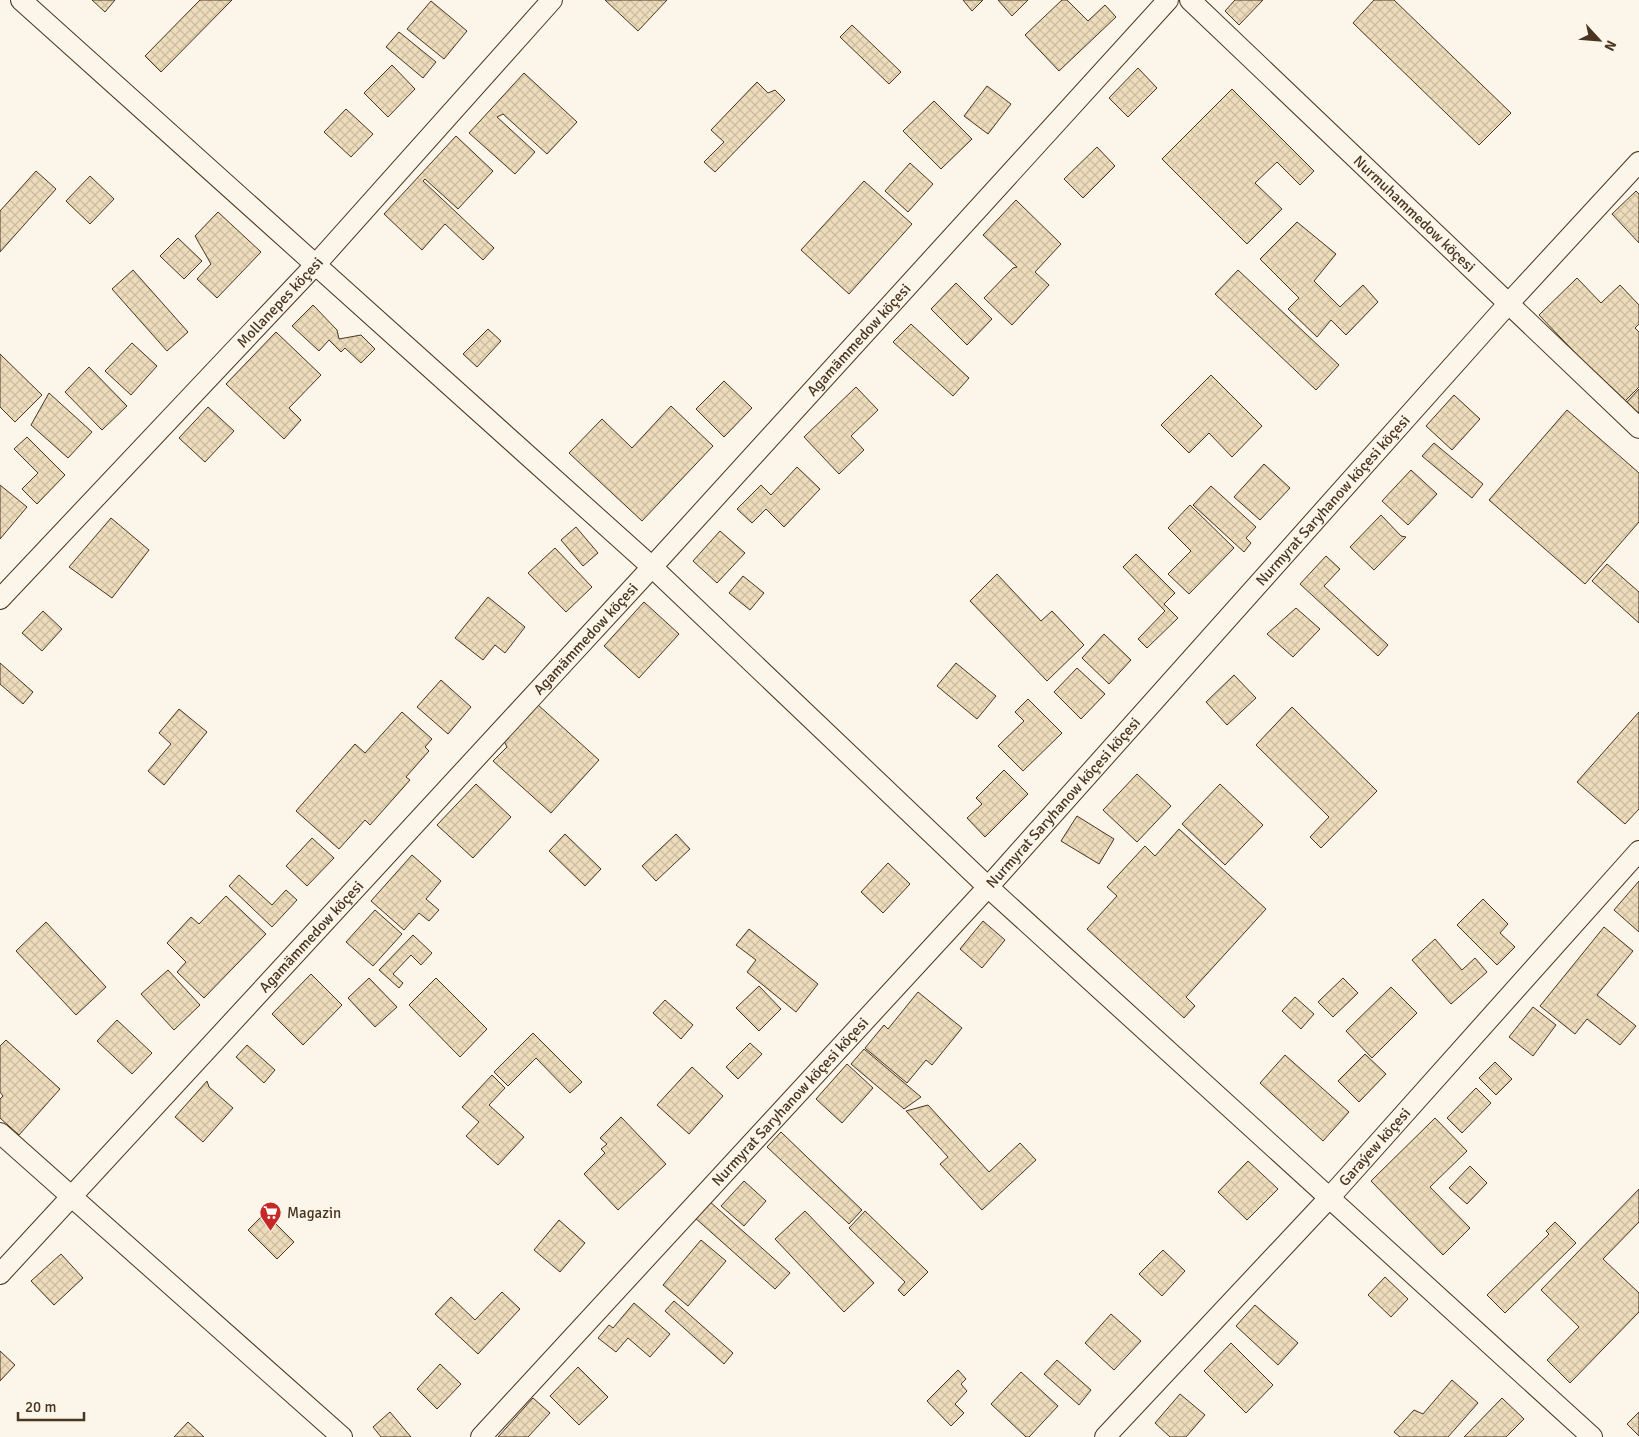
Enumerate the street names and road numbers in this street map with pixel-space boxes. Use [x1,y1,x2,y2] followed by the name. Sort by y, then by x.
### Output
[1350,152,1479,276] street label: Nurmuhammedow köçesi
[233,253,327,351] street label: Mollanepes köçesi
[803,280,914,400] street label: Agamämmedow köçesi
[1252,411,1414,590] street label: Nurmyrat Saryhanow köçesi köçesi
[530,579,642,698] street label: Agamämmedow köçesi
[982,714,1144,892] street label: Nurmyrat Saryhanow köçesi köçesi
[255,877,367,996] street label: Agamämmedow köçesi
[708,1014,872,1190] street label: Nurmyrat Saryhanow köçesi köçesi
[1335,1104,1414,1190] street label: Garaýew köçesi

